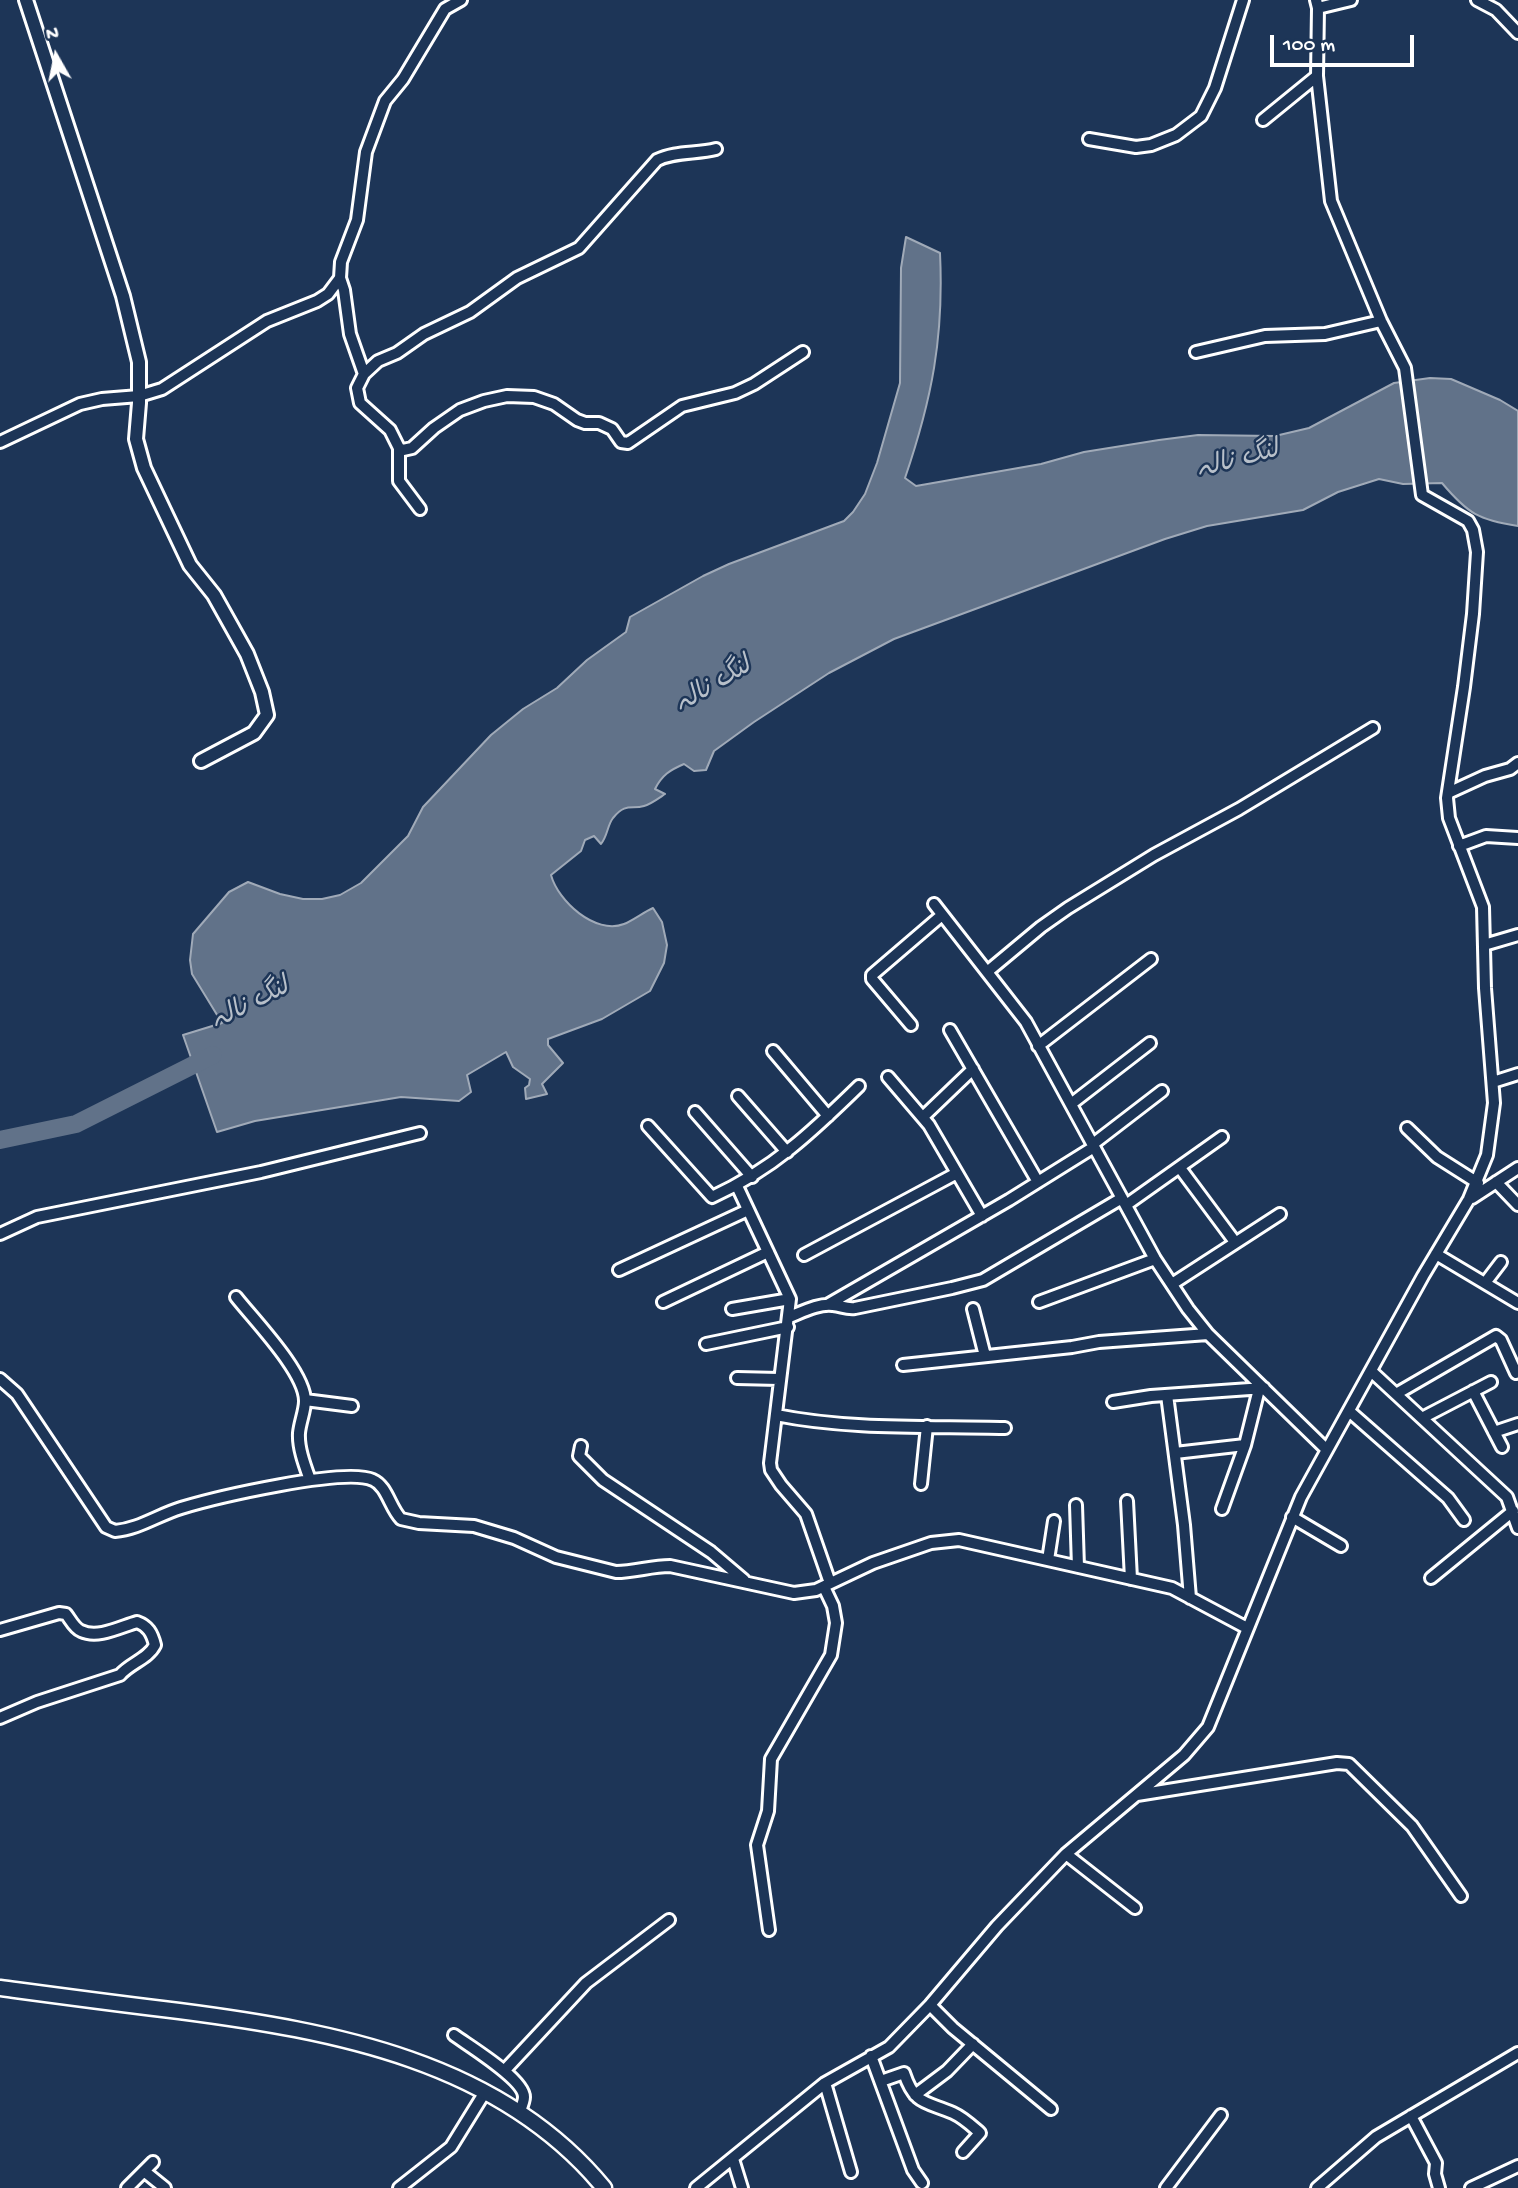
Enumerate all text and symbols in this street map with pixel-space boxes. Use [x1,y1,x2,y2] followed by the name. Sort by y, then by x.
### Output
[21,21,91,91] north arrow
[1273,21,1416,65] scale bar
[45,22,61,47] text: N
[1283,34,1335,59] text: 100 m
[1194,436,1282,488] water label: لنگ نالہ
[670,652,758,722] water label: لنگ نالہ
[207,973,295,1039] water label: لنگ نالہ

